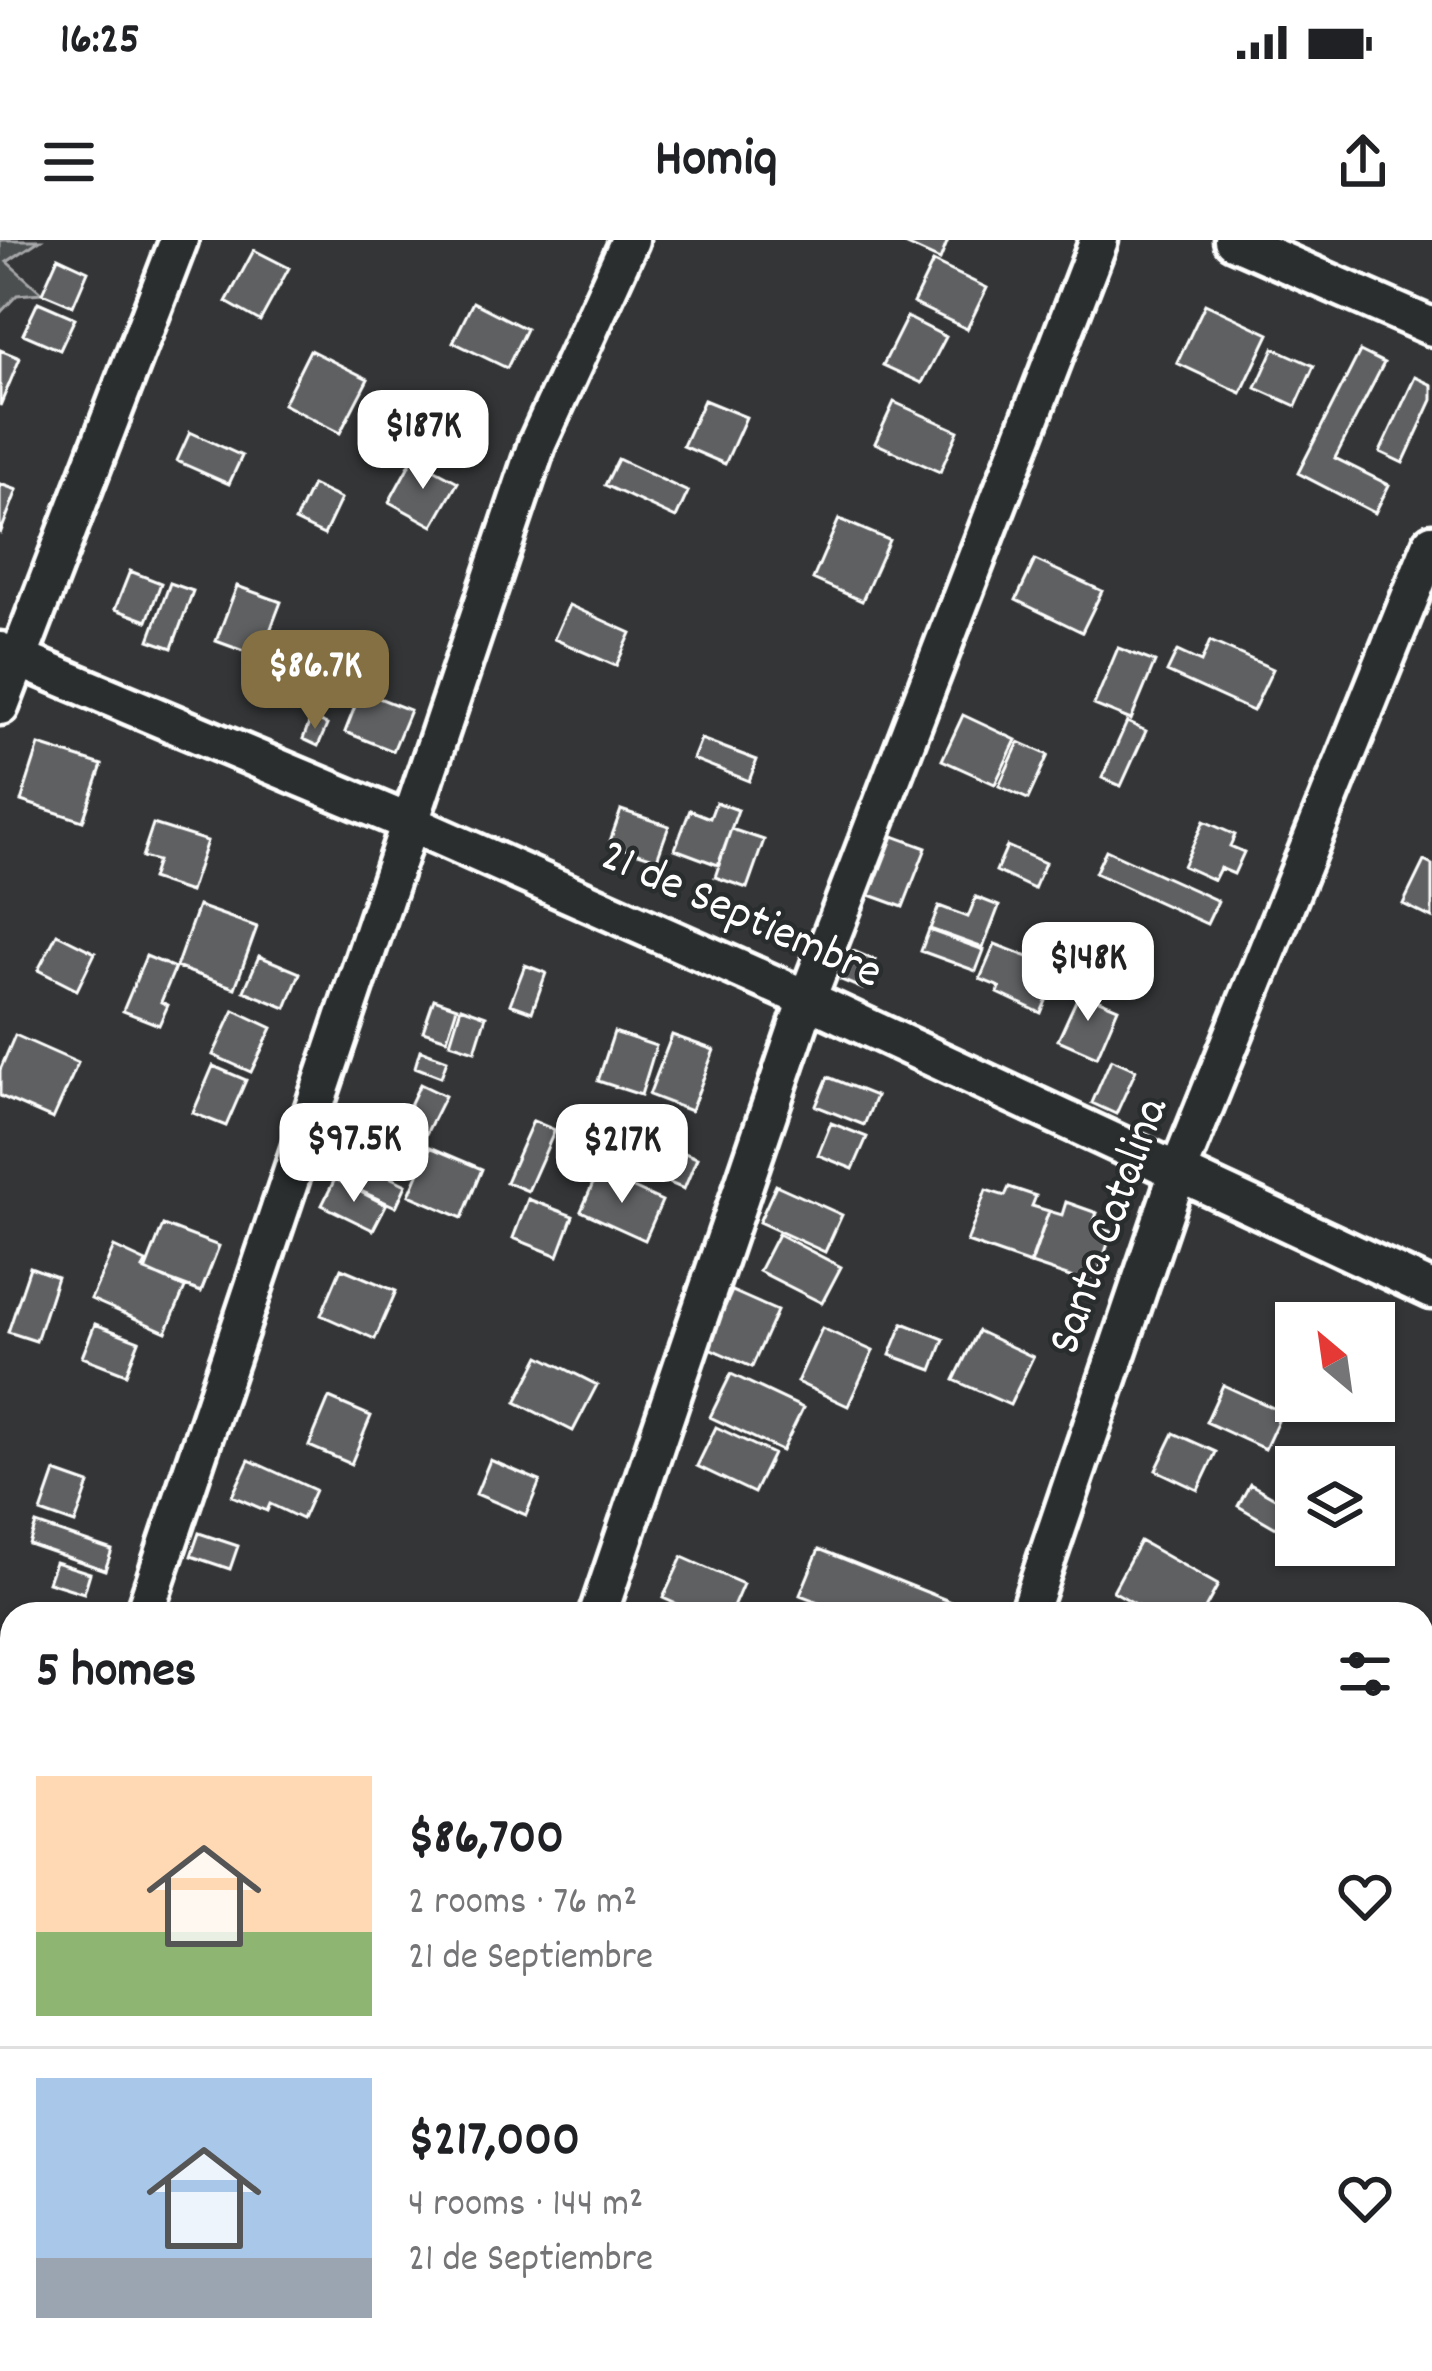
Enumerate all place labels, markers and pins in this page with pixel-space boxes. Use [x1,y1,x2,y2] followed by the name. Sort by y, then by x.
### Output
[339,390,507,492] pin: $187K
[217,630,413,732] pin: $86.7K
[1004,922,1172,1024] pin: $148K
[256,1103,452,1205] pin: $97.5K
[538,1104,706,1206] pin: $217K

